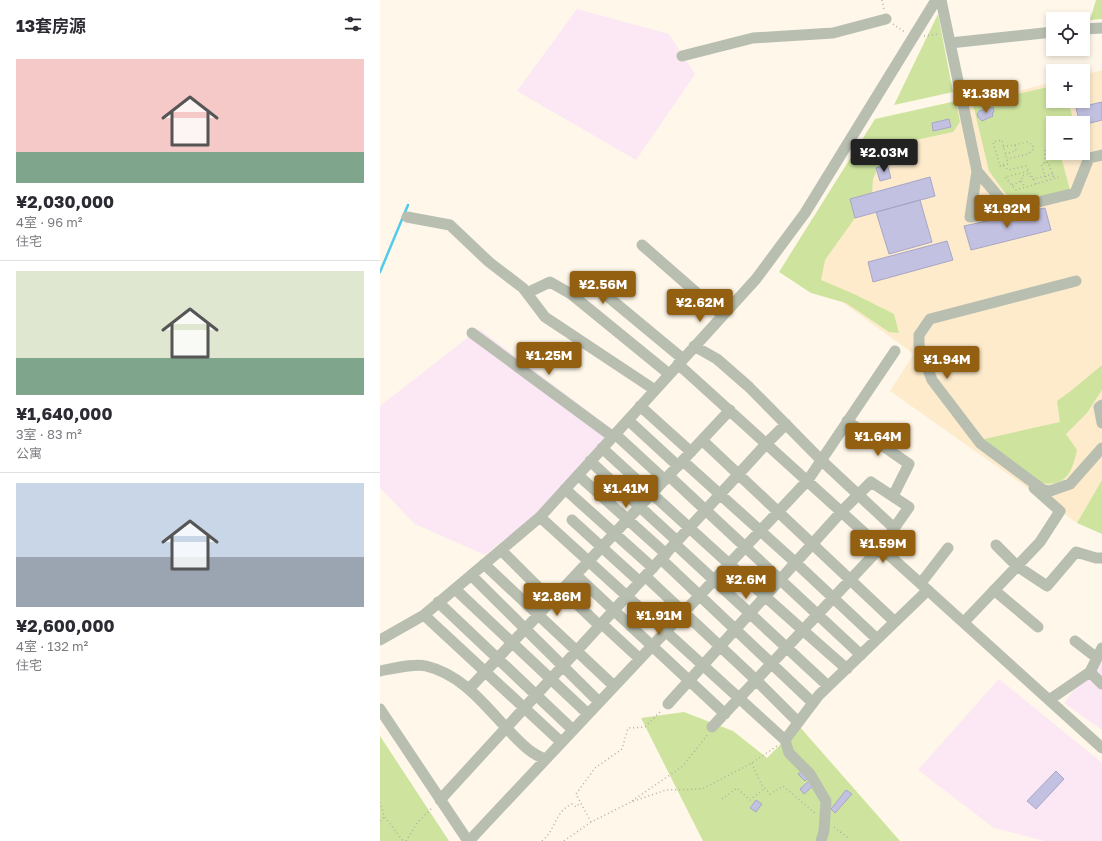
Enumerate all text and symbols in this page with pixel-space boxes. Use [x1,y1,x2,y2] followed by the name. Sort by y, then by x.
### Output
[1046,12,1090,160] map controls
[1046,12,1090,56] button: locate
[342,13,364,35] icon: filters
[16,15,86,36] text: 13套房源
[1046,64,1090,108] button: +
[953,80,1019,114] pin: ¥1.38M
[154,85,226,157] icon: home
[962,85,1010,101] text: ¥1.38M
[1046,116,1090,160] button: −
[851,139,917,173] pin: ¥2.03M
[860,144,908,160] text: ¥2.03M
[16,191,114,212] text: ¥2,030,000
[974,195,1040,229] pin: ¥1.92M
[983,200,1031,216] text: ¥1.92M
[16,214,83,230] text: 4室 · 96 m²
[16,233,42,249] text: 住宅
[570,271,636,305] pin: ¥2.56M
[579,276,627,292] text: ¥2.56M
[667,289,733,323] pin: ¥2.62M
[676,294,724,310] text: ¥2.62M
[154,297,226,369] icon: home
[516,342,582,376] pin: ¥1.25M
[914,346,980,380] pin: ¥1.94M
[526,347,572,363] text: ¥1.25M
[923,351,971,367] text: ¥1.94M
[16,403,112,424] text: ¥1,640,000
[845,423,911,457] pin: ¥1.64M
[16,426,82,442] text: 3室 · 83 m²
[854,428,902,444] text: ¥1.64M
[16,445,42,461] text: 公寓
[593,475,659,509] pin: ¥1.41M
[603,480,649,496] text: ¥1.41M
[154,509,226,581] icon: home
[850,530,916,564] pin: ¥1.59M
[859,535,907,551] text: ¥1.59M
[718,566,774,600] pin: ¥2.6M
[726,571,766,587] text: ¥2.6M
[524,583,590,617] pin: ¥2.86M
[533,588,581,604] text: ¥2.86M
[626,602,692,636] pin: ¥1.91M
[636,607,682,623] text: ¥1.91M
[16,615,115,636] text: ¥2,600,000
[16,638,88,654] text: 4室 · 132 m²
[16,657,42,673] text: 住宅

